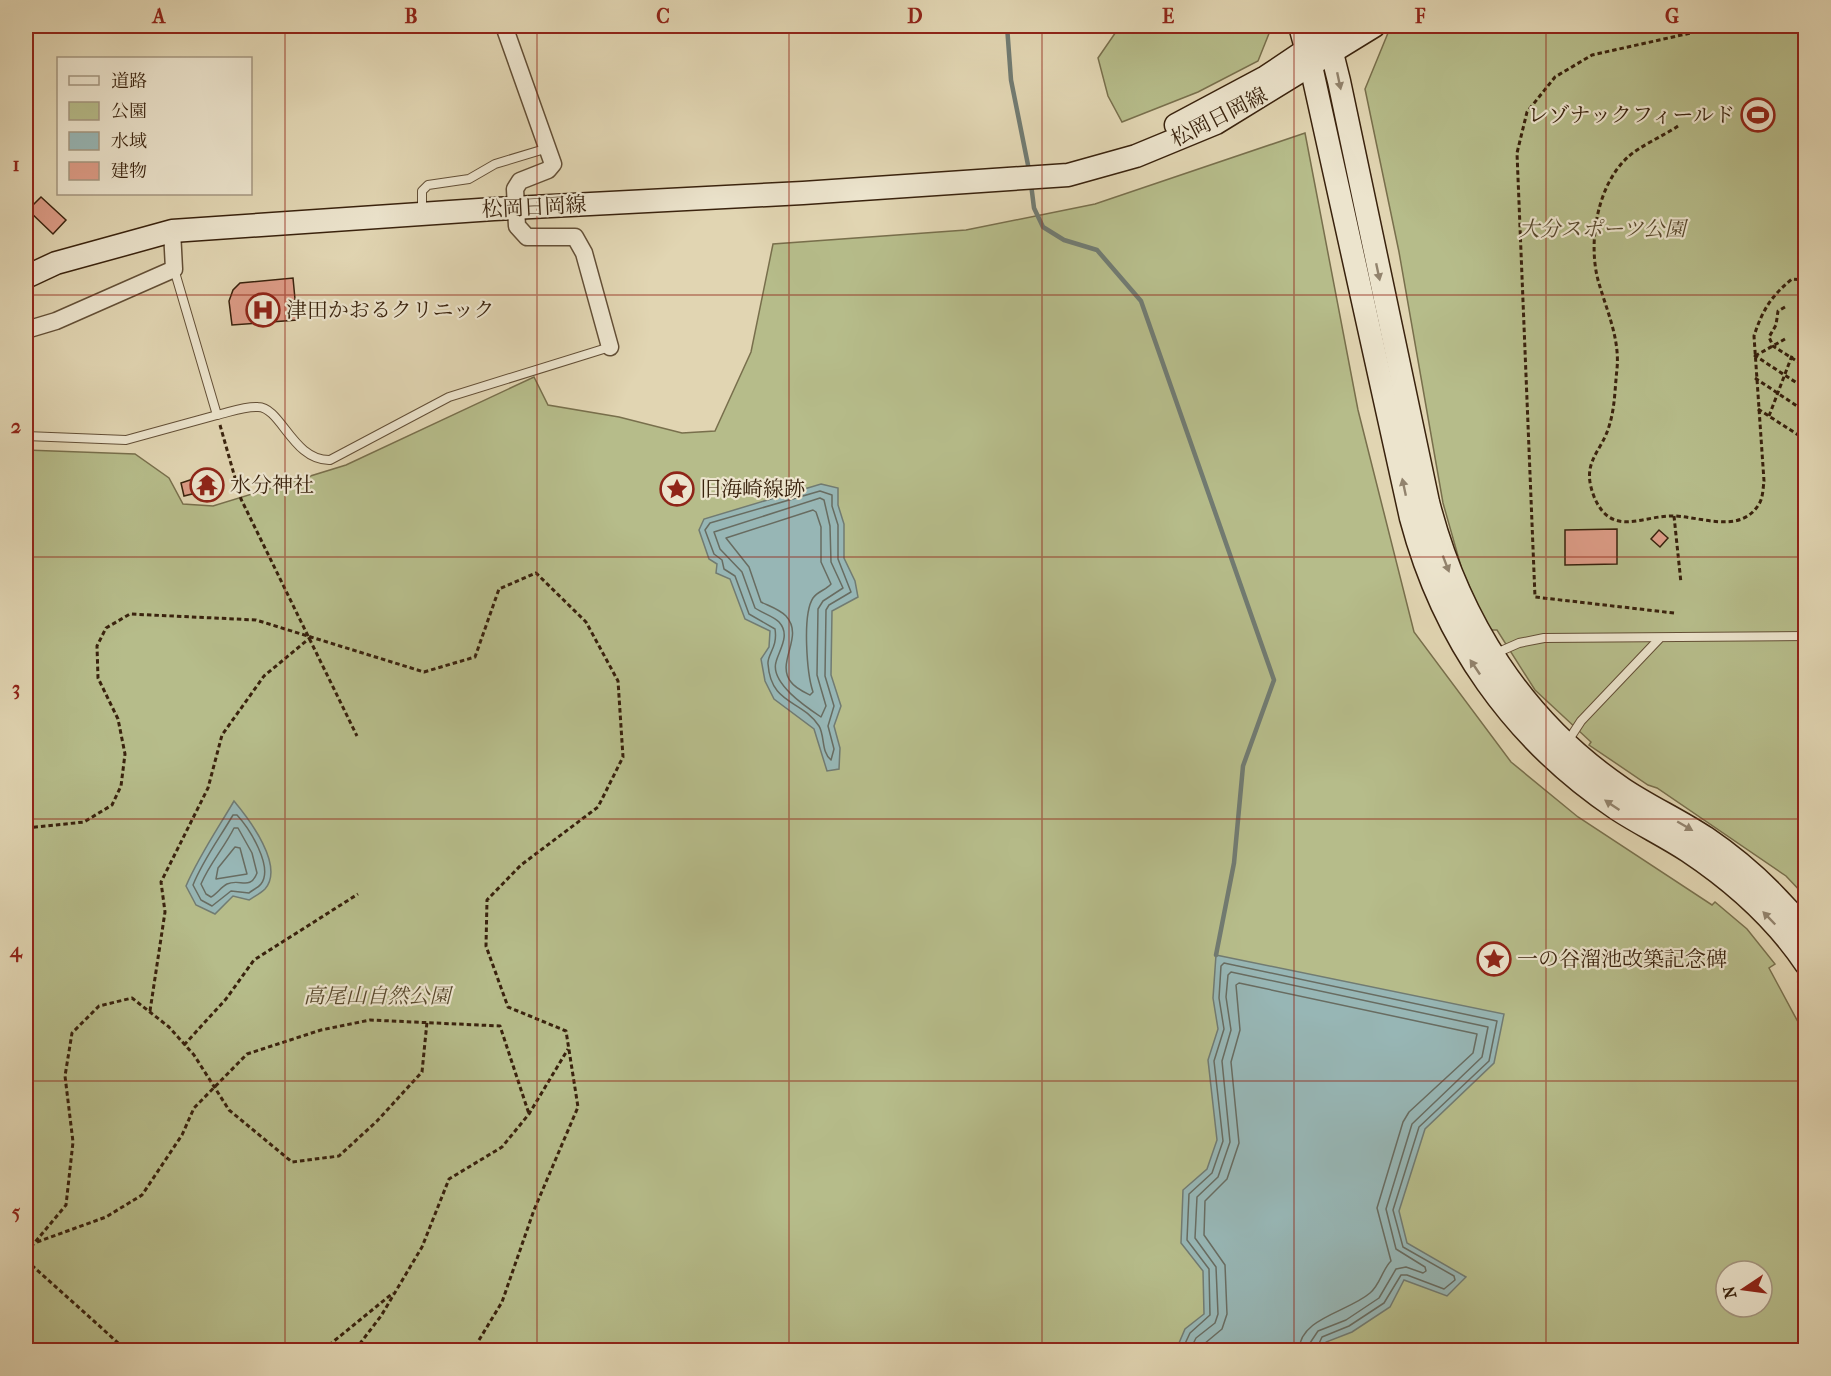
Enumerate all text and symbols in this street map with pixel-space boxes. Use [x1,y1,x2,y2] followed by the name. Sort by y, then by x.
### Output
[151,5,167,28] text: A
[404,5,418,28] text: B
[656,5,670,28] text: C
[907,5,923,28] text: D
[1162,5,1174,28] text: E
[1414,5,1426,28] text: F
[1665,5,1679,28] text: G
[57,57,252,195] legend
[111,71,147,92] text: 道路
[1335,72,1344,91] one-way arrow
[1167,82,1271,152] street label: 松岡日岡線
[1740,97,1776,133] sports icon: レゾナックフィールド
[111,101,147,122] text: 公園
[1528,103,1735,127] place label: レゾナックフィールド
[111,131,147,152] text: 水域
[12,153,20,176] text: 1
[111,161,147,182] text: 建物
[481,192,587,222] street label: 松岡日岡線
[1518,217,1689,241] park label: 大分スポーツ公園
[1374,263,1383,282] one-way arrow
[245,292,281,328] hospital icon: 津田かおるクリニック
[286,298,495,322] place label: 津田かおるクリニック
[11,415,21,438] text: 2
[189,467,225,503] temple icon: 水分神社
[659,471,695,507] place icon: 旧海崎線跡
[230,473,314,497] place label: 水分神社
[700,477,805,501] place label: 旧海崎線跡
[1399,477,1408,496] one-way arrow
[1442,555,1451,573] one-way arrow
[1469,660,1481,676] one-way arrow
[12,677,20,700] text: 3
[1604,799,1620,811] one-way arrow
[1677,820,1693,831] one-way arrow
[1762,912,1776,926] one-way arrow
[9,939,23,963] text: 4
[1476,941,1512,977] place icon: 一の谷溜池改築記念碑
[1517,947,1727,971] place label: 一の谷溜池改築記念碑
[304,984,453,1008] park label: 高尾山自然公園
[12,1201,21,1224] text: 5
[1714,1259,1774,1319] north arrow
[1719,1283,1740,1300] text: N

